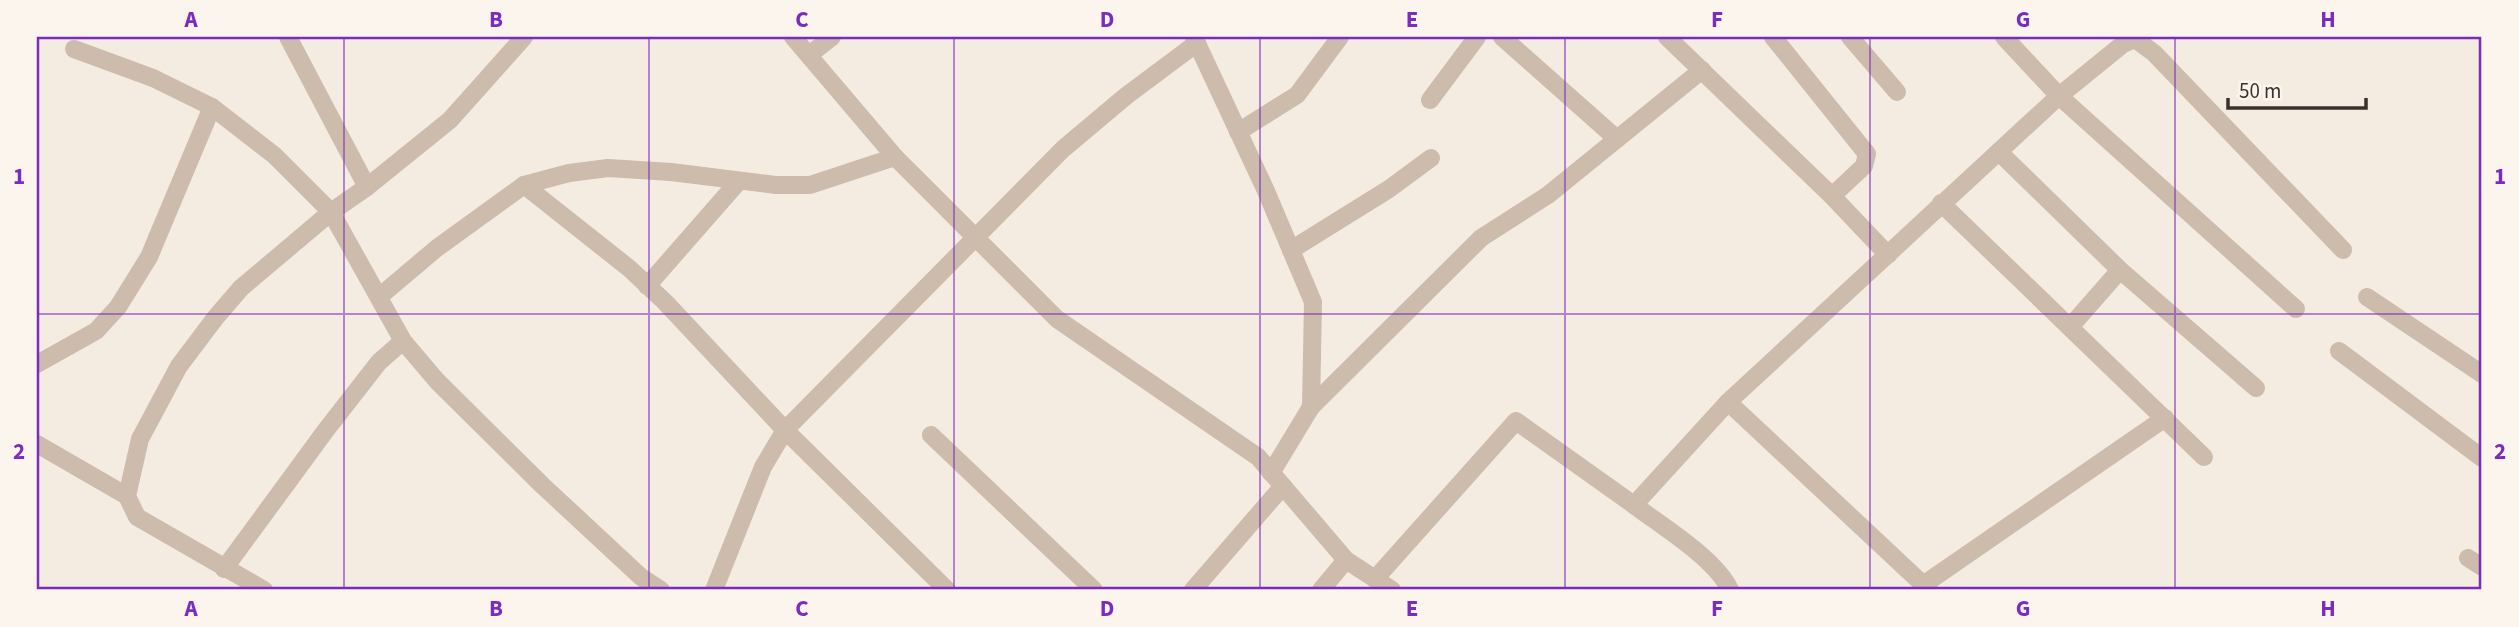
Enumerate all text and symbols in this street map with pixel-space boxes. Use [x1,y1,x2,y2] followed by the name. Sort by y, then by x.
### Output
[183,3,198,36] text: A
[489,3,503,36] text: B
[795,3,809,36] text: C
[1100,3,1114,36] text: D
[1406,3,1418,36] text: E
[1711,3,1723,36] text: F
[2016,3,2030,36] text: G
[2320,3,2336,36] text: H
[2228,66,2367,110] scale bar
[2239,76,2281,106] text: 50 m
[13,160,25,193] text: 1
[2494,160,2506,193] text: 1
[13,435,25,468] text: 2
[2494,435,2506,468] text: 2
[183,592,198,625] text: A
[489,592,503,625] text: B
[795,592,809,625] text: C
[1100,592,1114,625] text: D
[1406,592,1418,625] text: E
[1711,592,1723,625] text: F
[2016,592,2030,625] text: G
[2320,592,2336,625] text: H

